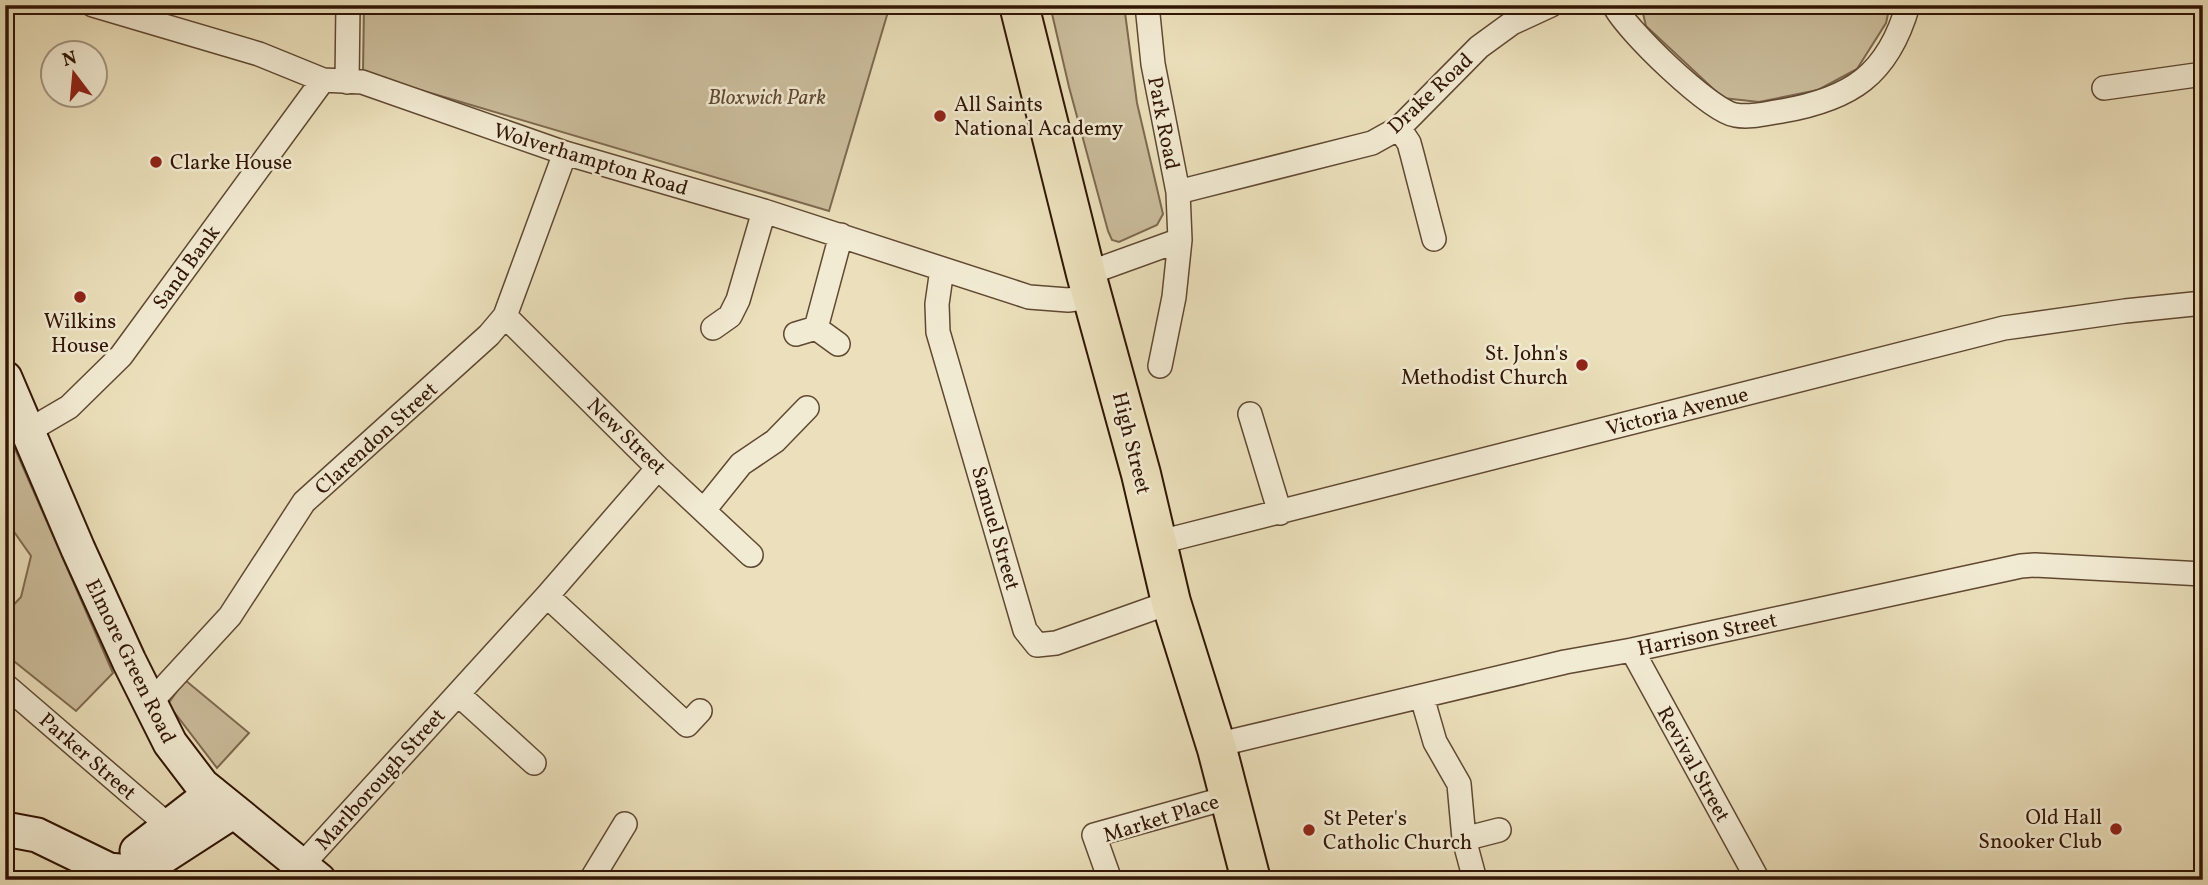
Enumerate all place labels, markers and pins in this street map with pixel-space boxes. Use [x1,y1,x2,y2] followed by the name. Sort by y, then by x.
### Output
[954,91,1124,144] place label: All Saints National Academy
[932,108,948,124] marker: All Saints National Academy
[170,149,292,178] place label: Clarke House
[148,154,164,170] marker: Clarke House
[72,289,88,305] marker: Wilkins House
[44,308,116,361] place label: Wilkins House
[1401,340,1568,393] place label: St. John's Methodist Church
[1574,357,1590,373] marker: St. John's Methodist Church
[1978,804,2102,857] place label: Old Hall Snooker Club
[1323,805,1472,858] place label: St Peter's Catholic Church
[2108,821,2124,837] marker: Old Hall Snooker Club
[1301,822,1317,838] marker: St Peter's Catholic Church

